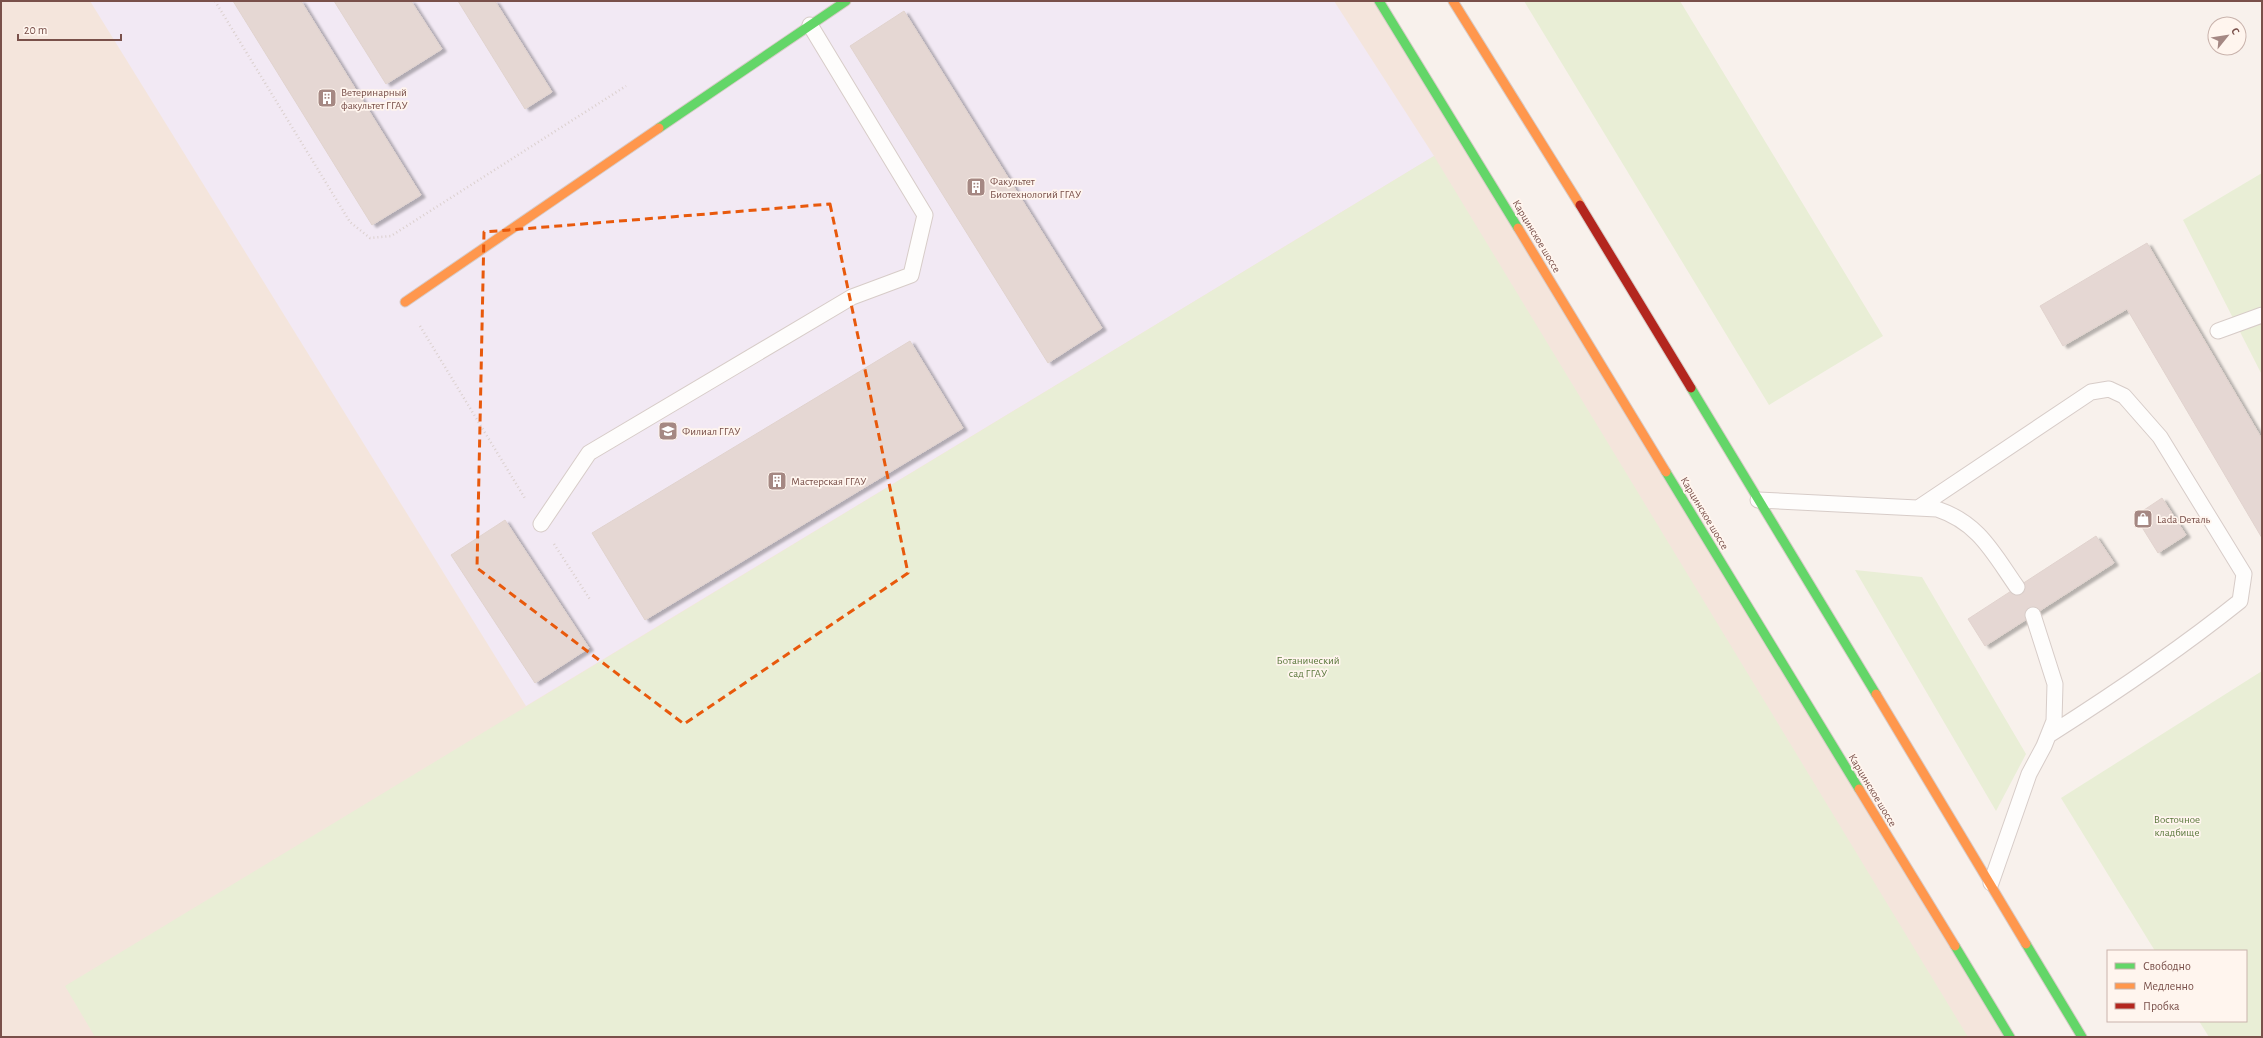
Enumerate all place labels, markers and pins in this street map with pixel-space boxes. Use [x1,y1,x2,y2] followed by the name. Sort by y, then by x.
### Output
[316,87,338,109] building icon: Ветеринарный факультет ГГАУ
[341,87,408,111] place label: Ветеринарный факультет ГГАУ
[965,176,987,198] building icon: Факультет Биотехнологий ГГАУ
[990,176,1081,200] place label: Факультет Биотехнологий ГГАУ
[657,420,679,442] school or university icon: Филиал ГГАУ
[682,426,740,437] place label: Филиал ГГАУ
[766,470,788,492] building icon: Мастерская ГГАУ
[791,476,866,487] place label: Мастерская ГГАУ
[2132,508,2154,530] shop icon: Lada Dеталь
[2157,514,2210,525] place label: Lada Dеталь

